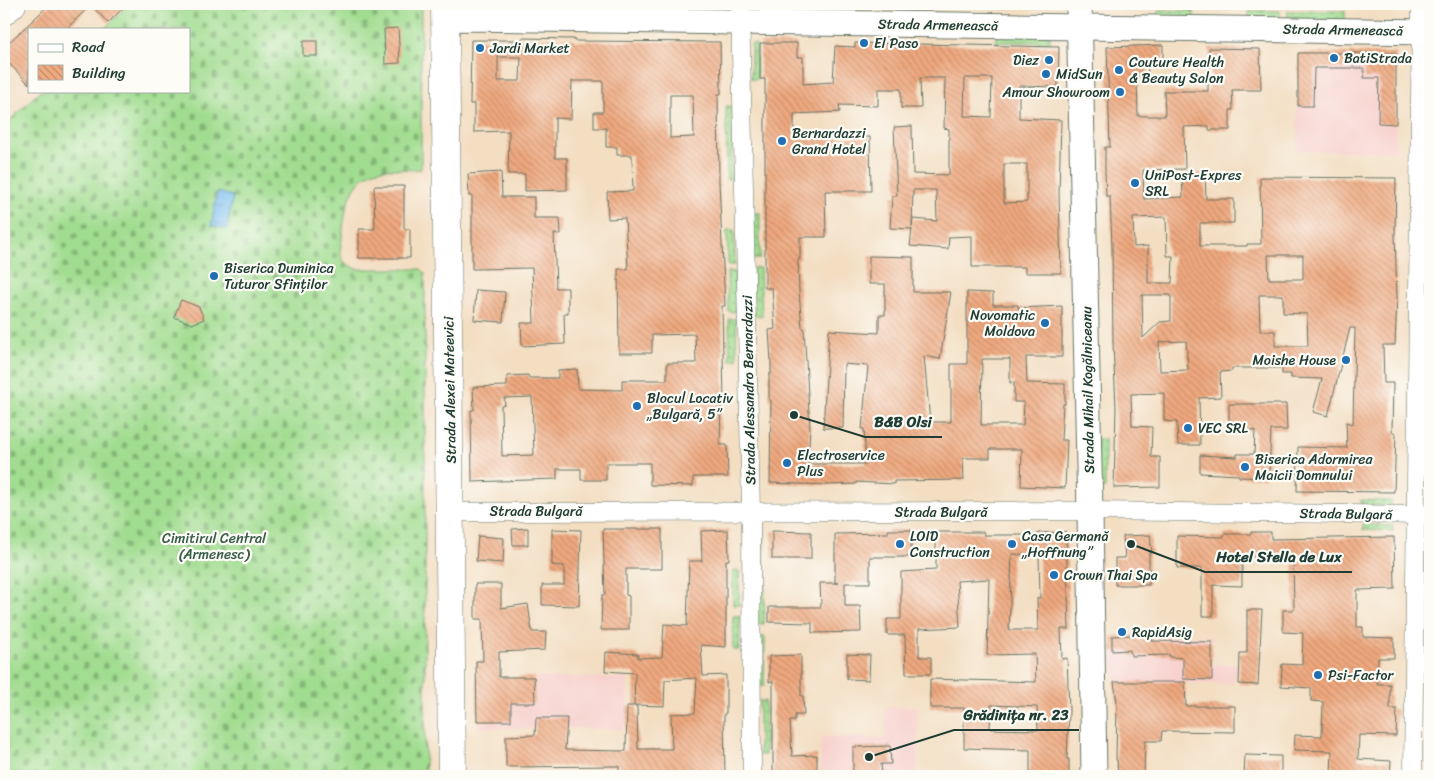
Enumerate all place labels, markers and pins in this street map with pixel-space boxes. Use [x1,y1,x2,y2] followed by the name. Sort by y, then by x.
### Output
[874,31,918,56] place label: El Paso
[489,36,570,61] place label: Jardi Market
[858,37,870,49] marker: El Paso
[474,42,486,54] marker: Jardi Market
[1344,46,1412,71] place label: BatiStrada
[1013,48,1039,73] place label: Diez
[1129,50,1224,91] place label: Couture Health & Beauty Salon
[1328,52,1340,64] marker: BatiStrada
[1043,54,1055,66] marker: Diez
[1056,62,1103,87] place label: MidSun
[1113,64,1125,76] marker: Couture Health & Beauty Salon
[1040,68,1052,80] marker: MidSun
[1002,80,1110,105] place label: Amour Showroom
[1114,86,1126,98] marker: Amour Showroom
[792,121,867,162] place label: Bernardazzi Grand Hotel
[776,135,788,147] marker: Bernardazzi Grand Hotel
[1145,163,1242,204] place label: UniPost-Expres SRL
[1129,177,1141,189] marker: UniPost-Expres SRL
[224,256,334,297] place label: Biserica Duminica Tuturor Sfinților
[208,270,220,282] marker: Biserica Duminica Tuturor Sfinților
[970,303,1035,344] place label: Novomatic Moldova
[1039,317,1051,329] marker: Novomatic Moldova
[1252,348,1336,373] place label: Moishe House
[1340,354,1352,366] marker: Moishe House
[646,386,733,427] place label: Blocul Locativ „Bulgară, 5”
[631,400,643,412] marker: Blocul Locativ „Bulgară, 5”
[865,407,942,437] callout: B&B Olsi
[1198,416,1248,441] place label: VEC SRL
[1182,422,1194,434] marker: VEC SRL
[797,443,885,484] place label: Electroservice Plus
[1255,447,1374,488] place label: Biserica Adormirea Maicii Domnului
[781,457,793,469] marker: Electroservice Plus
[1239,461,1251,473] marker: Biserica Adormirea Maicii Domnului
[910,524,990,565] place label: LOID Construction
[1021,524,1109,565] place label: Casa Germană „Hoffnung”
[894,538,906,550] marker: LOID Construction
[1006,538,1018,550] marker: Casa Germană „Hoffnung”
[1205,542,1352,572] callout: Hotel Stella de Lux
[1064,563,1158,588] place label: Crown Thai Spa
[1048,569,1060,581] marker: Crown Thai Spa
[1132,620,1192,645] place label: RapidAsig
[1116,626,1128,638] marker: RapidAsig
[1328,663,1395,688] place label: Psi-Factor
[1312,669,1324,681] marker: Psi-Factor
[954,700,1079,730] callout: Grădinița nr. 23

